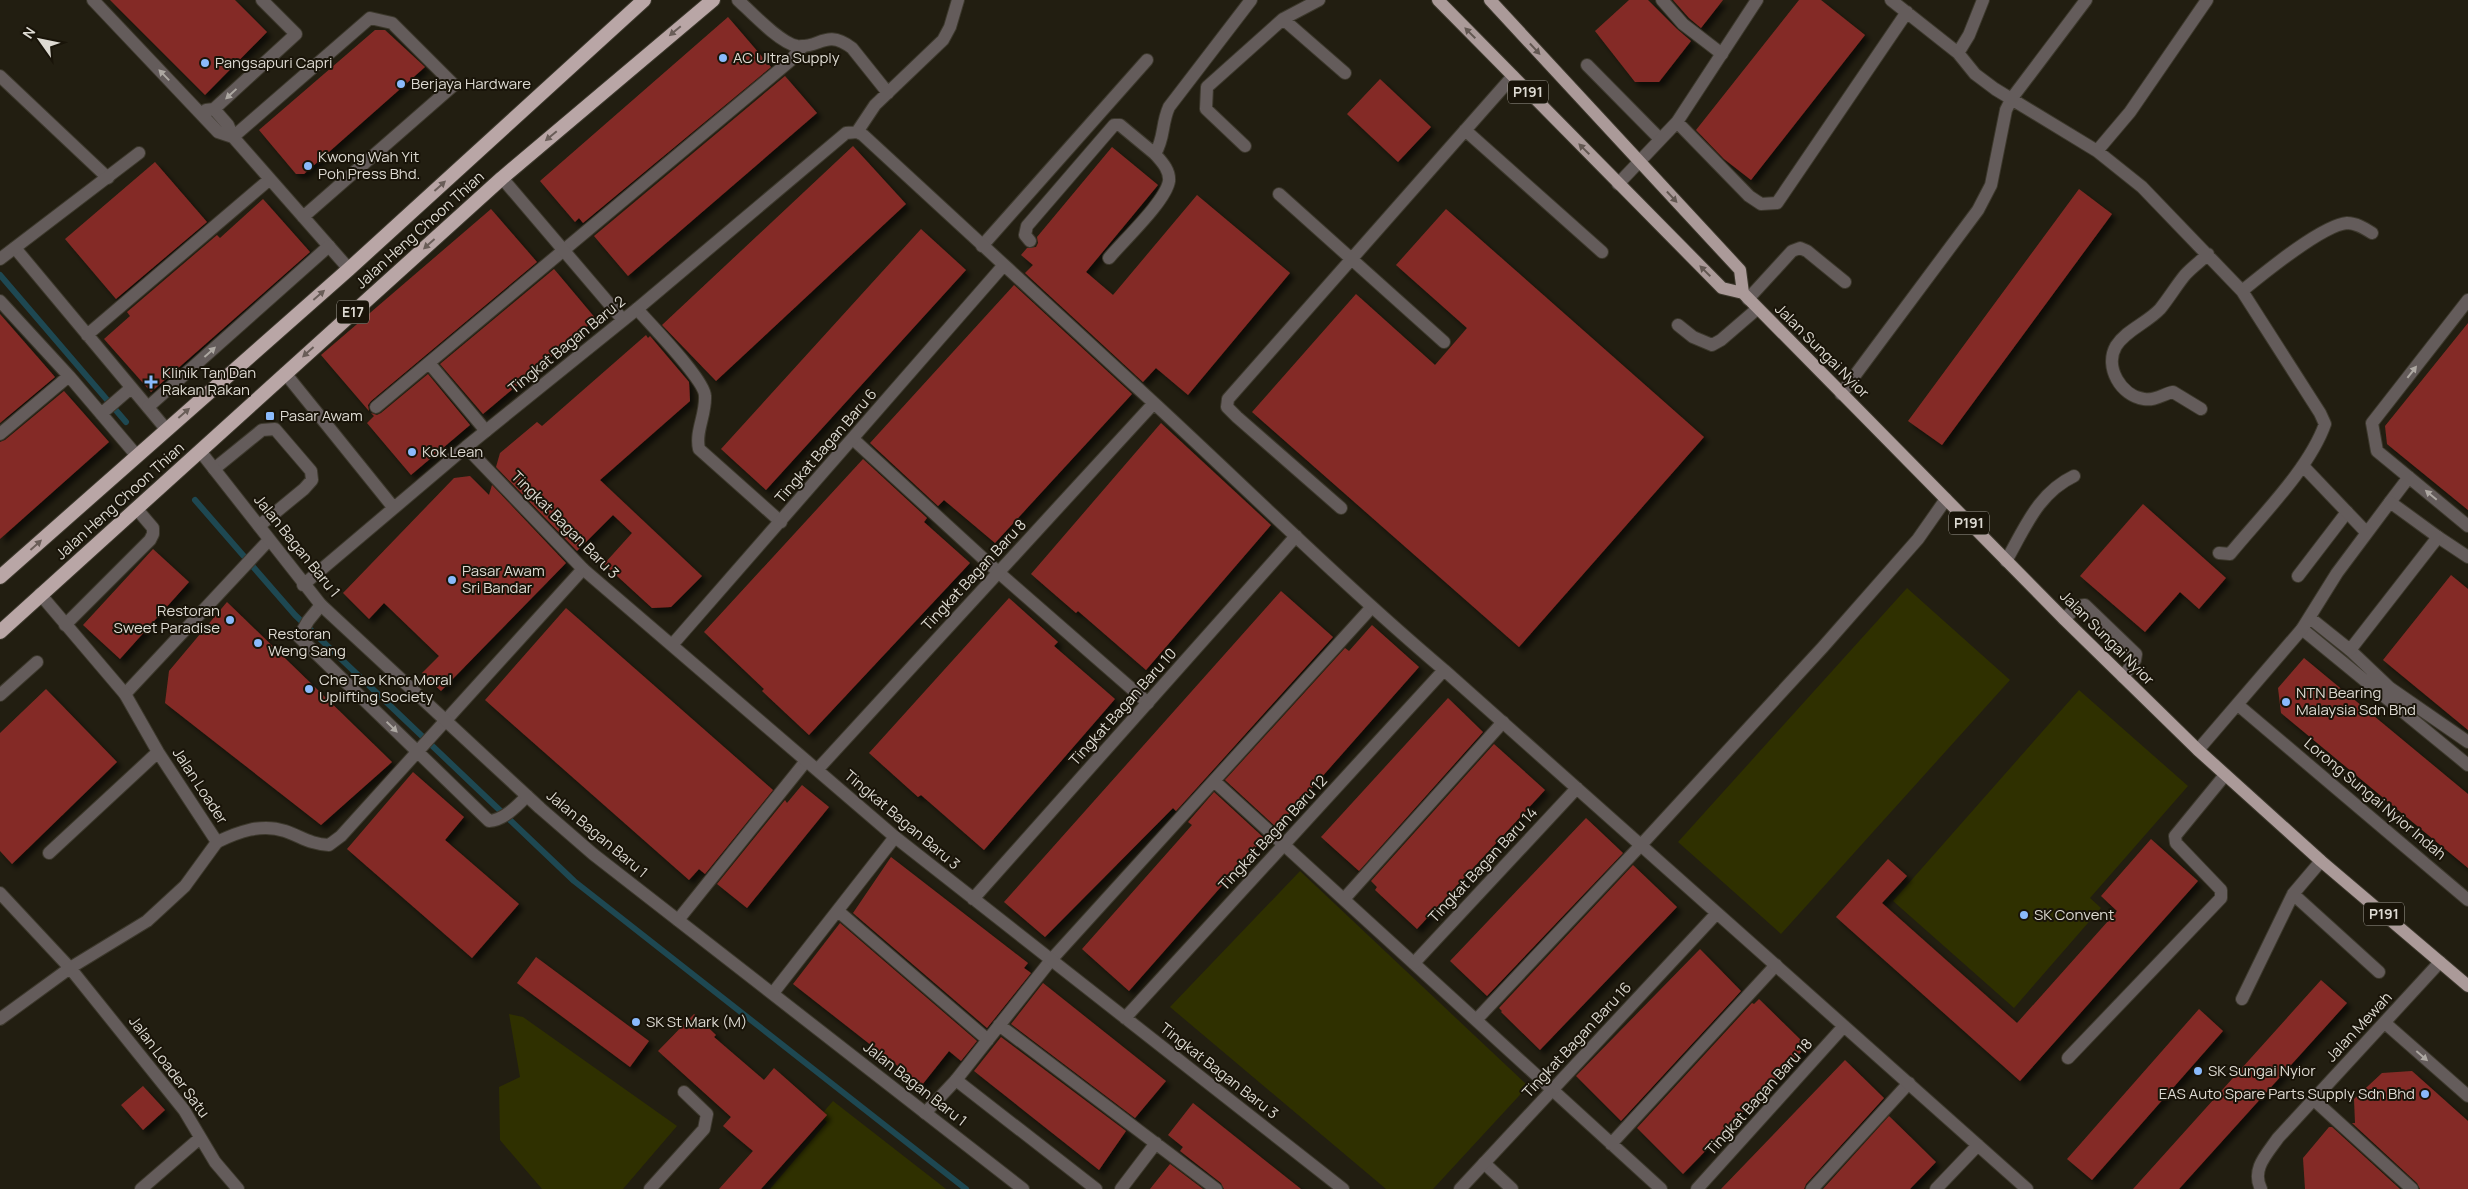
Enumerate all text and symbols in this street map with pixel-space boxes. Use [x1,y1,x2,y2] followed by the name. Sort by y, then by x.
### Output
[15,15,65,65] north arrow
[18,23,39,42] text: N
[669,26,682,37] one-way arrow
[1464,27,1476,39] one-way arrow
[1529,42,1541,54] one-way arrow
[733,47,840,68] place label: AC Ultra Supply
[215,52,333,73] place label: Pangsapuri Capri
[717,52,729,64] marker: AC Ultra Supply
[199,57,211,69] marker: Pangsapuri Capri
[159,70,171,82] one-way arrow
[411,73,531,94] place label: Berjaya Hardware
[395,78,407,90] marker: Berjaya Hardware
[1508,80,1548,104] road number: P191
[225,88,237,100] one-way arrow
[545,131,558,142] one-way arrow
[1578,143,1590,155] one-way arrow
[318,146,420,184] place label: Kwong Wah Yit Poh Press Bhd.
[302,160,314,172] marker: Kwong Wah Yit Poh Press Bhd.
[351,166,489,293] street label: Jalan Heng Choon Thian
[433,180,445,192] one-way arrow
[1666,191,1678,203] one-way arrow
[423,238,436,249] one-way arrow
[1699,265,1711,277] one-way arrow
[313,289,325,301] one-way arrow
[504,291,630,398] street label: Tingkat Bagan Baru 2
[1770,299,1875,403] street label: Jalan Sungai Nyior
[337,300,369,324] road number: E17
[204,346,216,358] one-way arrow
[303,346,315,358] one-way arrow
[162,362,256,400] place label: Klinik Tan Dan Rakan Rakan
[2407,365,2417,379] one-way arrow
[144,375,158,389] marker: Klinik Tan Dan Rakan Rakan
[770,384,881,508] street label: Tingkat Bagan Baru 6
[280,405,363,426] place label: Pasar Awam
[177,408,190,419] one-way arrow
[264,410,276,422] marker: Pasar Awam
[51,437,189,564] street label: Jalan Heng Choon Thian
[422,441,483,462] place label: Kok Lean
[406,446,418,458] marker: Kok Lean
[507,466,624,583] street label: Tingkat Bagan Baru 3
[2425,489,2437,501] one-way arrow
[249,490,345,601] street label: Jalan Bagan Baru 1
[1949,512,1989,534] road number: P191
[916,514,1031,635] street label: Tingkat Bagan Baru 8
[30,539,42,551] one-way arrow
[462,560,545,598] place label: Pasar Awam Sri Bandar
[446,574,458,586] marker: Pasar Awam Sri Bandar
[2055,586,2160,690] street label: Jalan Sungai Nyior
[113,600,220,638] place label: Restoran Sweet Paradise
[224,614,236,626] marker: Restoran Sweet Paradise
[268,623,346,661] place label: Restoran Weng Sang
[252,637,264,649] marker: Restoran Weng Sang
[1064,643,1181,770] street label: Tingkat Bagan Baru 10
[319,669,452,707] place label: Che Tao Khor Moral Uplifting Society
[2296,682,2416,720] place label: NTN Bearing Malaysia Sdn Bhd
[303,683,315,695] marker: Che Tao Khor Moral Uplifting Society
[2280,696,2292,708] marker: NTN Bearing Malaysia Sdn Bhd
[386,721,398,733] one-way arrow
[2300,733,2451,864] street label: Lorong Sungai Nyior Indah
[168,744,233,828] street label: Jalan Loader
[840,765,965,874] street label: Tingkat Bagan Baru 3
[1213,770,1332,895] street label: Tingkat Bagan Baru 12
[542,785,652,882] street label: Jalan Bagan Baru 1
[1423,802,1542,927] street label: Tingkat Bagan Baru 14
[2364,902,2404,926] road number: P191
[2034,904,2114,925] place label: SK Convent
[2018,909,2030,921] marker: SK Convent
[1517,977,1636,1102] street label: Tingkat Bagan Baru 16
[2321,987,2397,1066] street label: Jalan Mewah
[124,1011,215,1122] street label: Jalan Loader Satu
[646,1011,747,1032] place label: SK St Mark (M)
[630,1016,642,1028] marker: SK St Mark (M)
[1156,1018,1283,1123] street label: Tingkat Bagan Baru 3
[1700,1034,1817,1160] street label: Tingkat Bagan Baru 18
[859,1036,972,1131] street label: Jalan Bagan Baru 1
[2415,1050,2428,1061] one-way arrow
[2208,1060,2316,1081] place label: SK Sungai Nyior
[2192,1065,2204,1077] marker: SK Sungai Nyior
[2159,1083,2415,1104] place label: EAS Auto Spare Parts Supply Sdn Bhd
[2419,1088,2431,1100] marker: EAS Auto Spare Parts Supply Sdn Bhd

